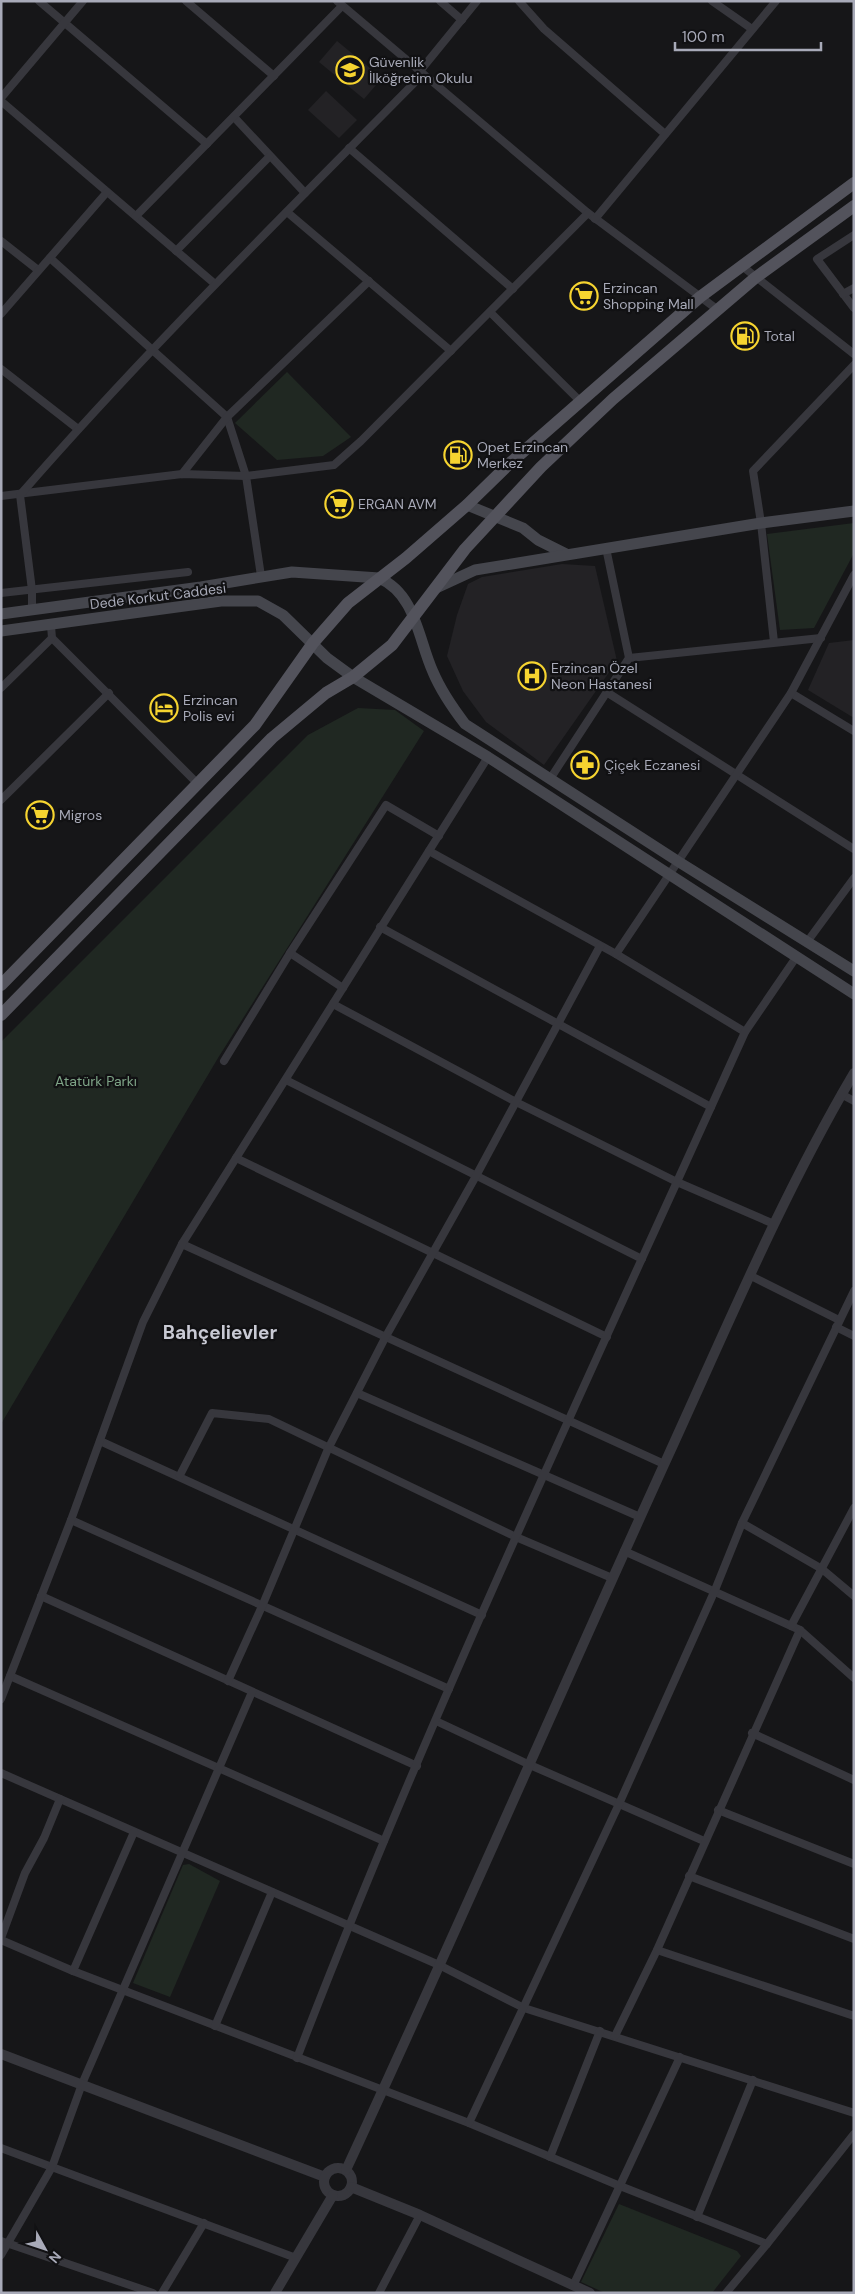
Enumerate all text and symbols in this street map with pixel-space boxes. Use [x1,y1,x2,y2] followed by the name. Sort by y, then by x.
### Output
[675,20,821,52] scale bar
[682,27,725,47] text: 100 m
[369,53,473,87] place label: Güvenlik İlköğretim Okulu
[335,55,365,85] school or university icon: Güvenlik İlköğretim Okulu
[603,279,694,313] place label: Erzincan Shopping Mall
[569,281,599,311] supermarket icon: Erzincan Shopping Mall
[730,321,760,351] fuel station icon: Total
[764,327,795,345] place label: Total
[477,438,568,472] place label: Opet Erzincan Merkez
[443,440,473,470] fuel station icon: Opet Erzincan Merkez
[324,489,354,519] supermarket icon: ERGAN AVM
[358,495,437,513] place label: ERGAN AVM
[89,579,227,613] street label: Dede Korkut Caddesi
[551,659,652,693] place label: Erzincan Özel Neon Hastanesi
[517,661,547,691] hospital icon: Erzincan Özel Neon Hastanesi
[183,691,238,725] place label: Erzincan Polis evi
[149,693,179,723] hotel icon: Erzincan Polis evi
[570,750,600,780] pharmacy icon: Çiçek Eczanesi
[604,756,700,774] place label: Çiçek Eczanesi
[25,800,55,830] supermarket icon: Migros
[59,806,102,824] place label: Migros
[55,1072,137,1090] park label: Atatürk Parkı
[163,1320,277,1345] district label: Bahçelievler
[20,2224,70,2274] north arrow
[45,2248,65,2267] text: N

